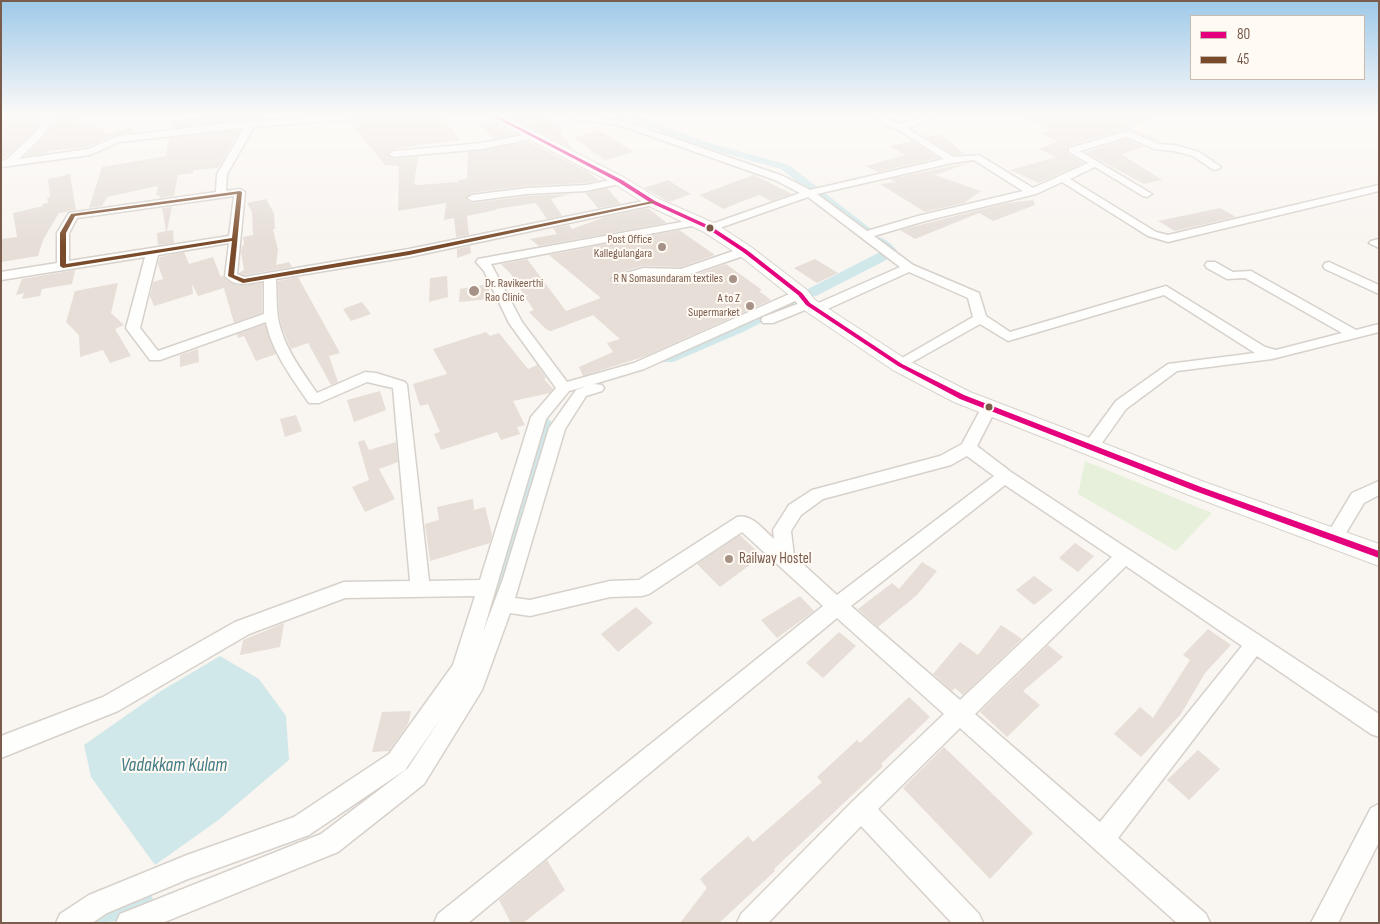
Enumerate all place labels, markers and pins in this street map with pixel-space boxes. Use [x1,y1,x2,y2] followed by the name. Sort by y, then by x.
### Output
[705,223,715,233] unlabelled marker
[594,233,652,261] place label: Post Office Kallegulangara
[656,241,668,253] marker: Post Office Kallegulangara
[614,272,723,286] place label: R N Somasundaram textiles
[727,273,739,285] marker: R N Somasundaram textiles
[485,277,543,305] place label: Dr. Ravikeerthi Rao Clinic
[467,284,481,298] marker: Dr. Ravikeerthi Rao Clinic
[688,292,740,320] place label: A to Z Supermarket
[744,300,756,312] marker: A to Z Supermarket
[984,402,994,412] unlabelled marker
[739,550,812,568] place label: Railway Hostel
[723,553,735,565] marker: Railway Hostel

